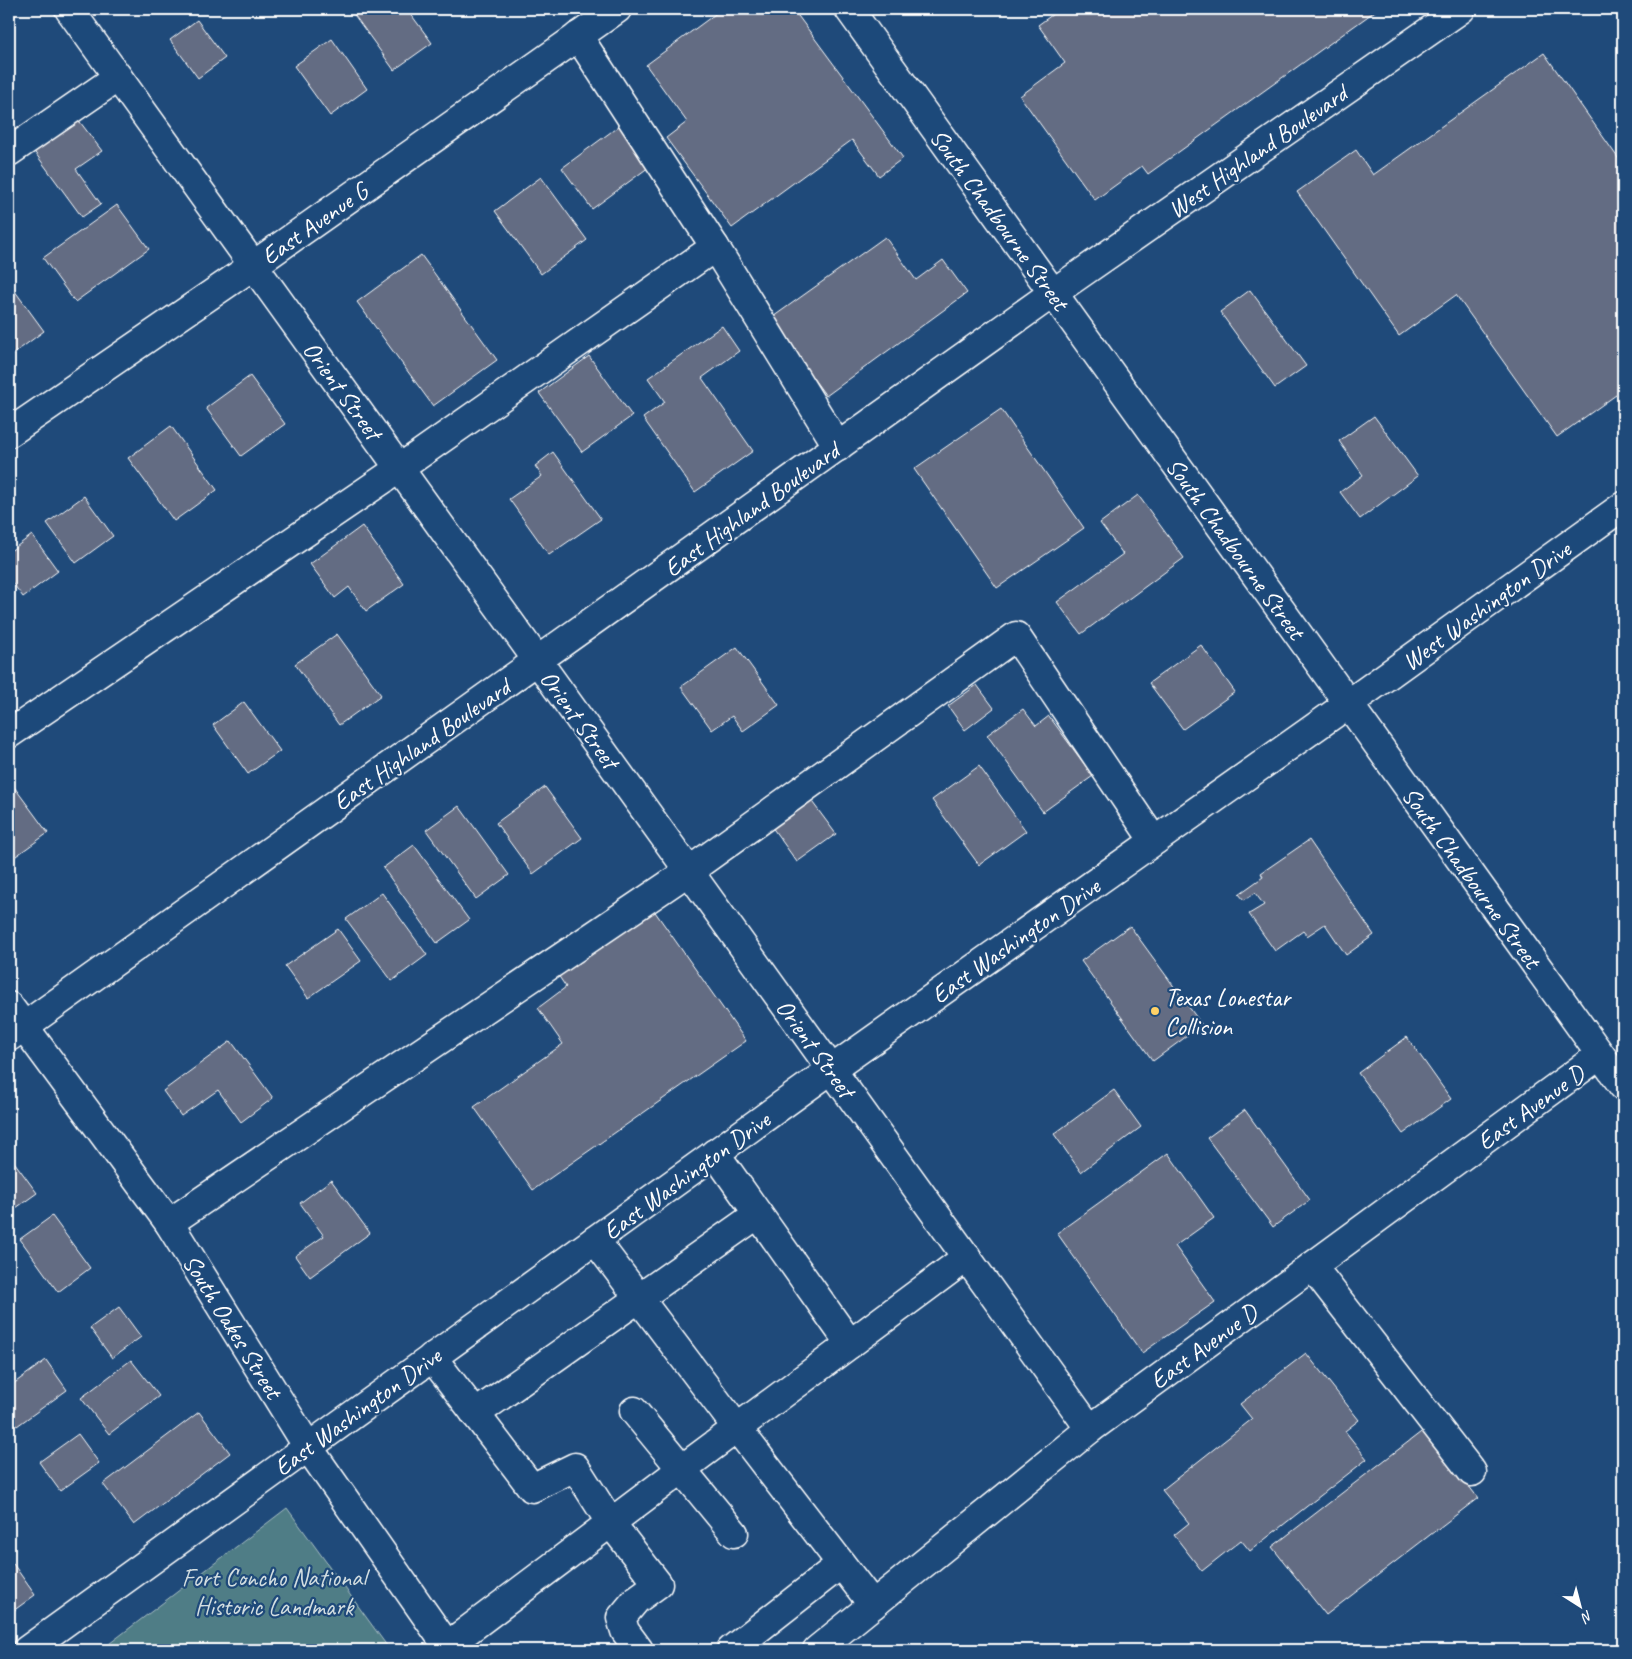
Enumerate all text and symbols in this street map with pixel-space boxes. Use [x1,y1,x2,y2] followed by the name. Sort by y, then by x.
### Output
[1162,76,1357,226] street label: West Highland Boulevard
[923,123,1077,319] street label: South Chadbourne Street
[255,174,376,272] street label: East Avenue G
[296,335,391,449] street label: Orient Street
[658,433,849,584] street label: East Highland Boulevard
[1159,452,1313,648] street label: South Chadbourne Street
[1396,533,1579,678] street label: West Washington Drive
[533,664,628,778] street label: Orient Street
[327,669,520,818] street label: East Highland Boulevard
[1395,781,1549,977] street label: South Chadbourne Street
[925,870,1108,1011] street label: East Washington Drive
[1165,982,1292,1043] place label: Texas Lonestar Collision
[769,993,864,1107] street label: Orient Street
[1149,1005,1161,1017] marker: Texas Lonestar Collision
[1471,1057,1593,1158] street label: East Avenue D
[597,1103,778,1247] street label: East Washington Drive
[175,1248,291,1407] street label: South Oakes Street
[1144,1296,1266,1397] street label: East Avenue D
[268,1339,449,1483] street label: East Washington Drive
[182,1562,371,1623] park label: Fort Concho National Historic Landmark
[1554,1582,1604,1632] north arrow
[1577,1607,1596,1627] text: N

